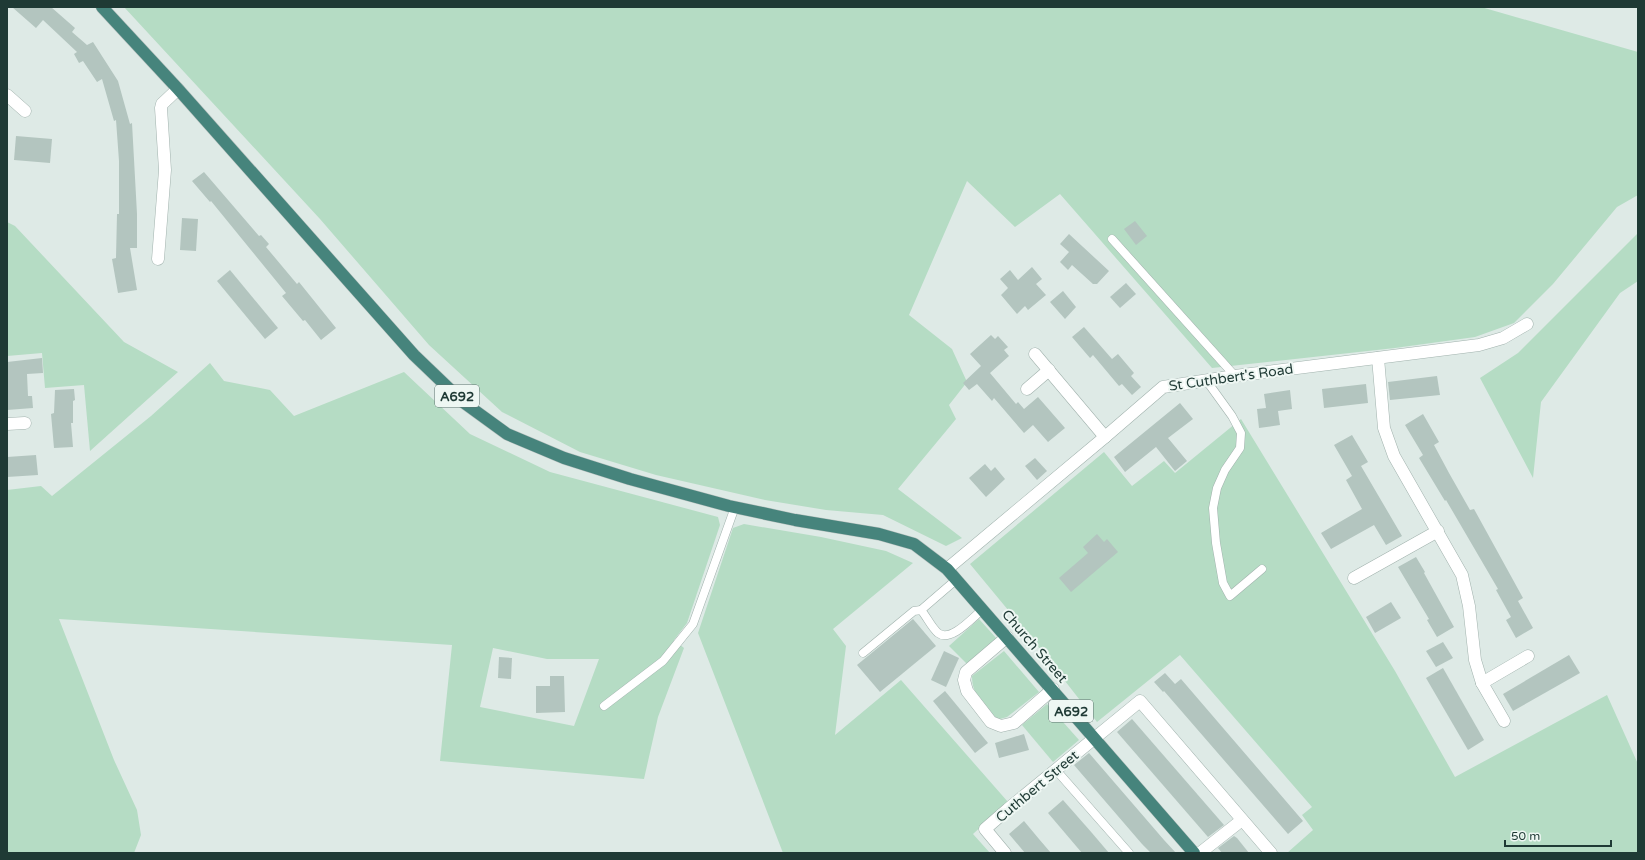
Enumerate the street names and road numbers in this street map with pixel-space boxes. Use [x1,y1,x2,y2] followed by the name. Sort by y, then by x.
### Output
[1168,360,1294,395] street label: St Cuthbert's Road
[435,385,479,407] road number: A692
[998,606,1071,687] street label: Church Street
[1049,700,1093,722] road number: A692
[992,746,1083,826] street label: Cuthbert Street

